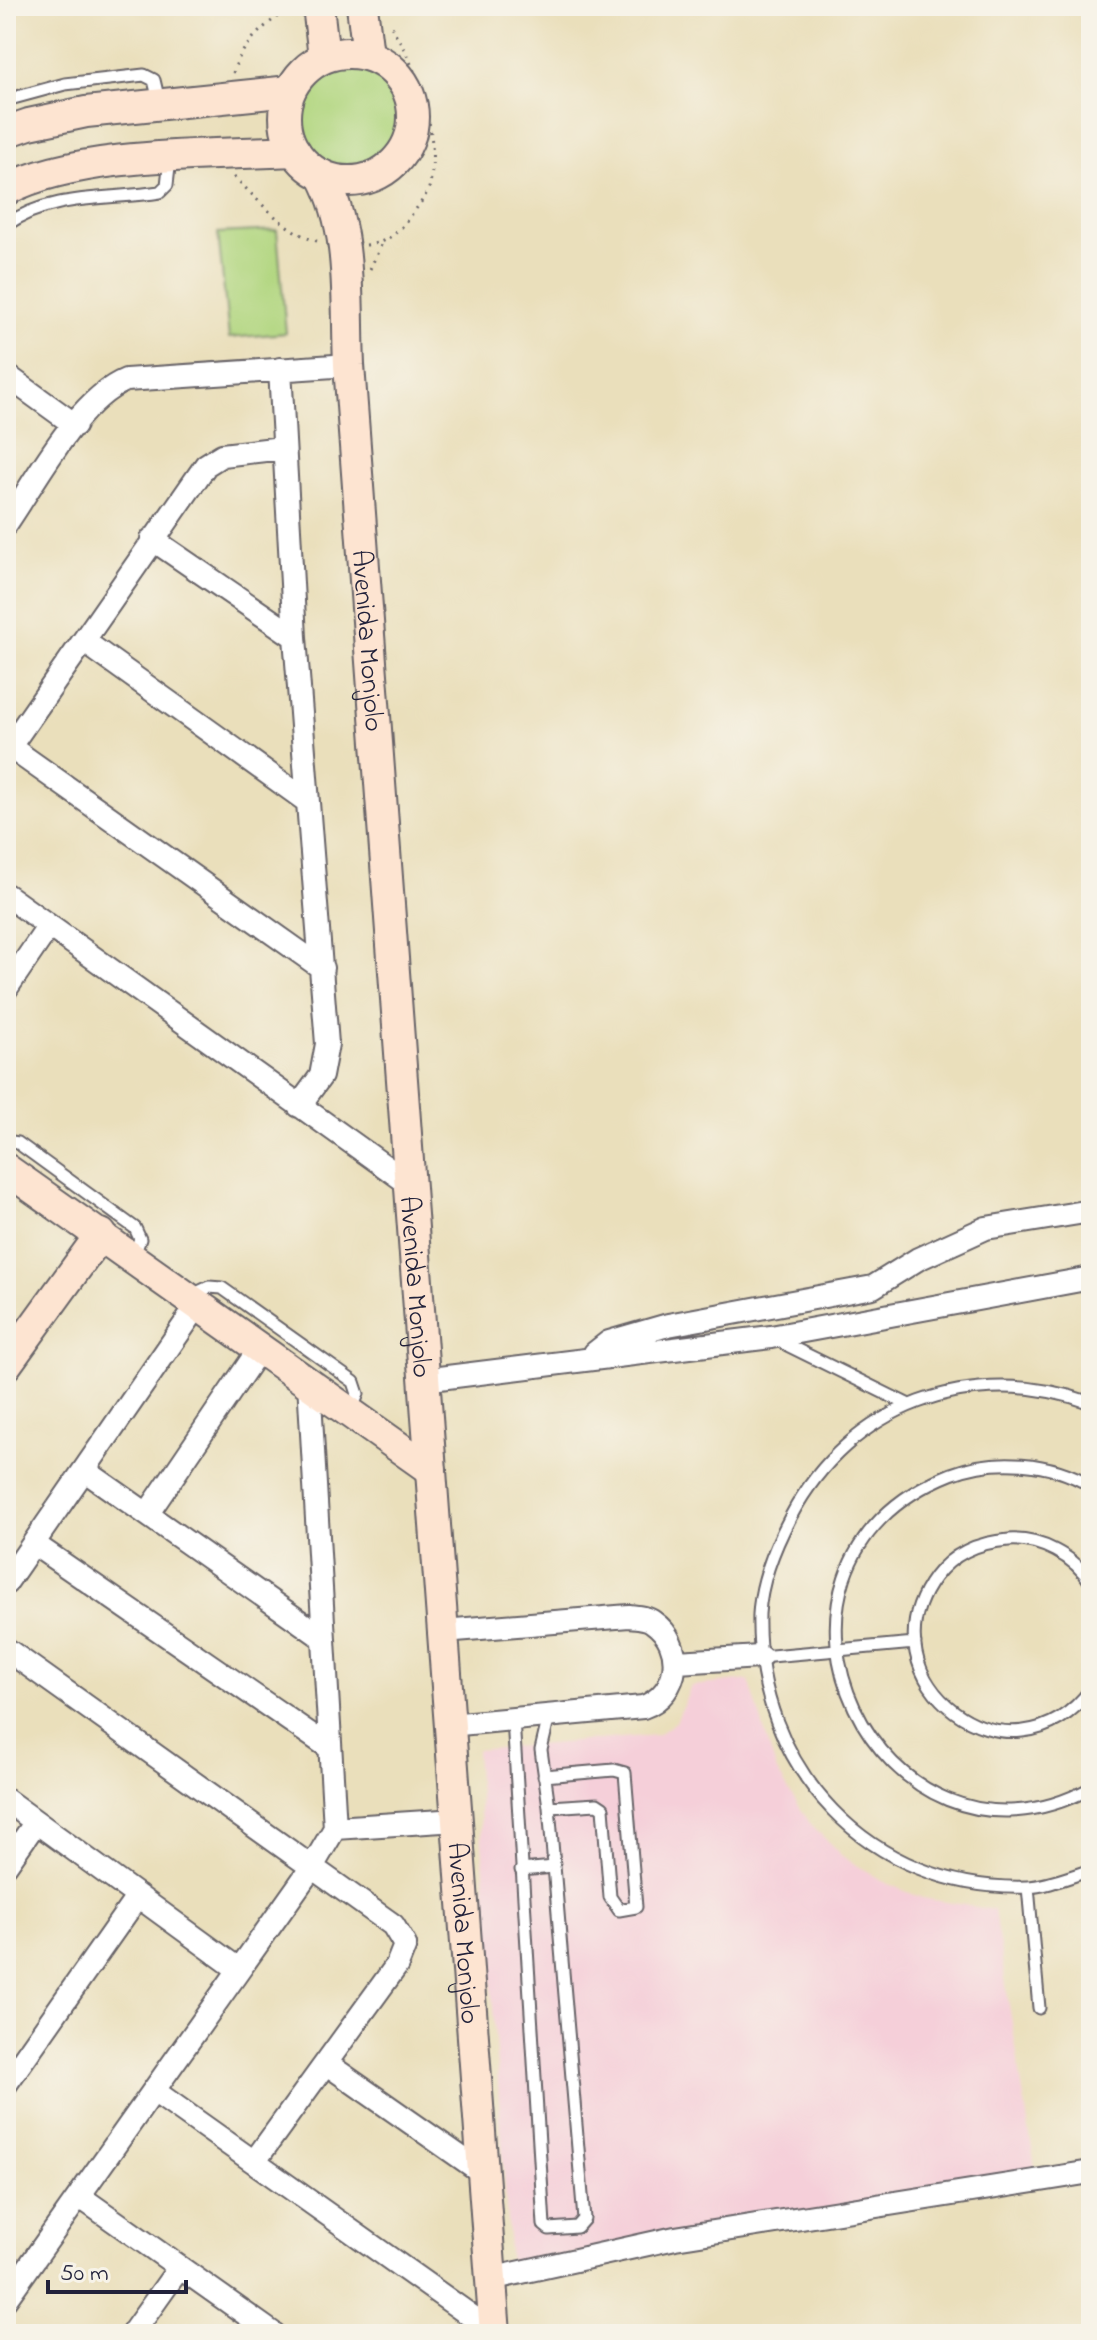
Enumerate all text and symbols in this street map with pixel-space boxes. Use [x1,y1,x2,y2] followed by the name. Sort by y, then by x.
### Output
[339,548,393,733] street label: Avenida Monjolo
[387,1195,441,1379] street label: Avenida Monjolo
[435,1841,489,2026] street label: Avenida Monjolo
[48,2244,186,2294] scale bar
[60,2257,109,2292] text: 50 m

